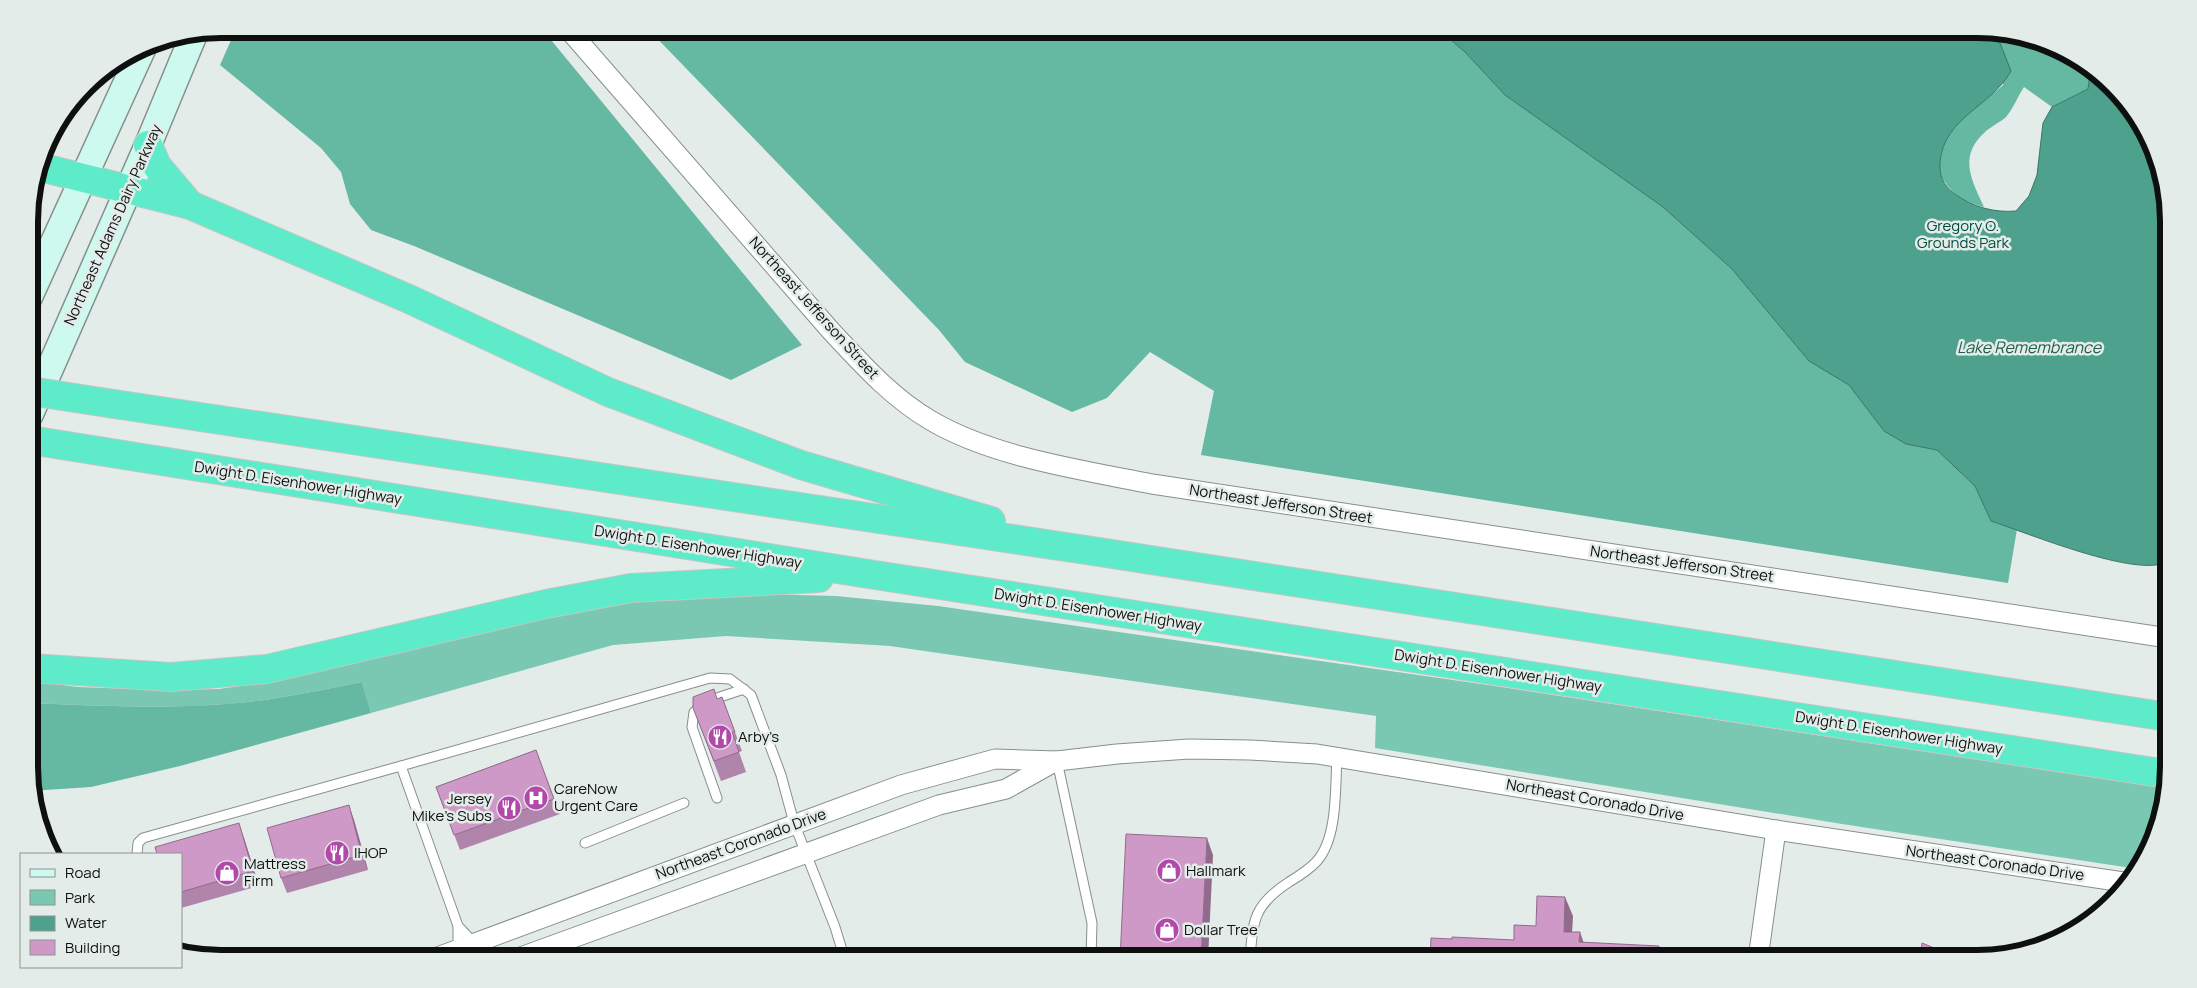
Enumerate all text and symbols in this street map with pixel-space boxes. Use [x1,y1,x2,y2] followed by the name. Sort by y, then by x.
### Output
[59,121,167,329] street label: Northeast Adams Dairy Parkway
[1917,215,2010,253] park label: Gregory O. Grounds Park
[745,232,884,384] street label: Northeast Jefferson Street
[1957,336,2103,358] water label: Lake Remembrance
[193,456,403,509] street label: Dwight D. Eisenhower Highway
[1188,479,1374,528] street label: Northeast Jefferson Street
[593,520,803,573] street label: Dwight D. Eisenhower Highway
[1589,540,1775,587] street label: Northeast Jefferson Street
[993,583,1203,636] street label: Dwight D. Eisenhower Highway
[1393,644,1603,697] street label: Dwight D. Eisenhower Highway
[1794,706,2004,759] street label: Dwight D. Eisenhower Highway
[707,724,733,750] restaurant icon: Arby's
[738,726,779,747] place label: Arby's
[1505,774,1686,826] street label: Northeast Coronado Drive
[554,778,638,816] place label: CareNow Urgent Care
[523,785,549,811] hospital icon: CareNow Urgent Care
[412,788,492,826] place label: Jersey Mike's Subs
[496,795,522,821] restaurant icon: Jersey Mike's Subs
[653,803,829,884] street label: Northeast Coronado Drive
[324,840,350,866] restaurant icon: IHOP
[1904,840,2086,885] street label: Northeast Coronado Drive
[354,842,388,863] place label: IHOP
[20,853,182,968] legend
[244,853,306,891] place label: Mattress Firm
[1156,858,1182,884] shop icon: Hallmark
[214,860,240,886] shop icon: Mattress Firm
[1186,860,1246,881] place label: Hallmark
[65,862,101,883] text: Road
[65,887,95,908] text: Park
[65,912,107,933] text: Water
[1154,917,1180,943] shop icon: Dollar Tree
[1184,919,1258,940] place label: Dollar Tree
[65,937,120,958] text: Building

